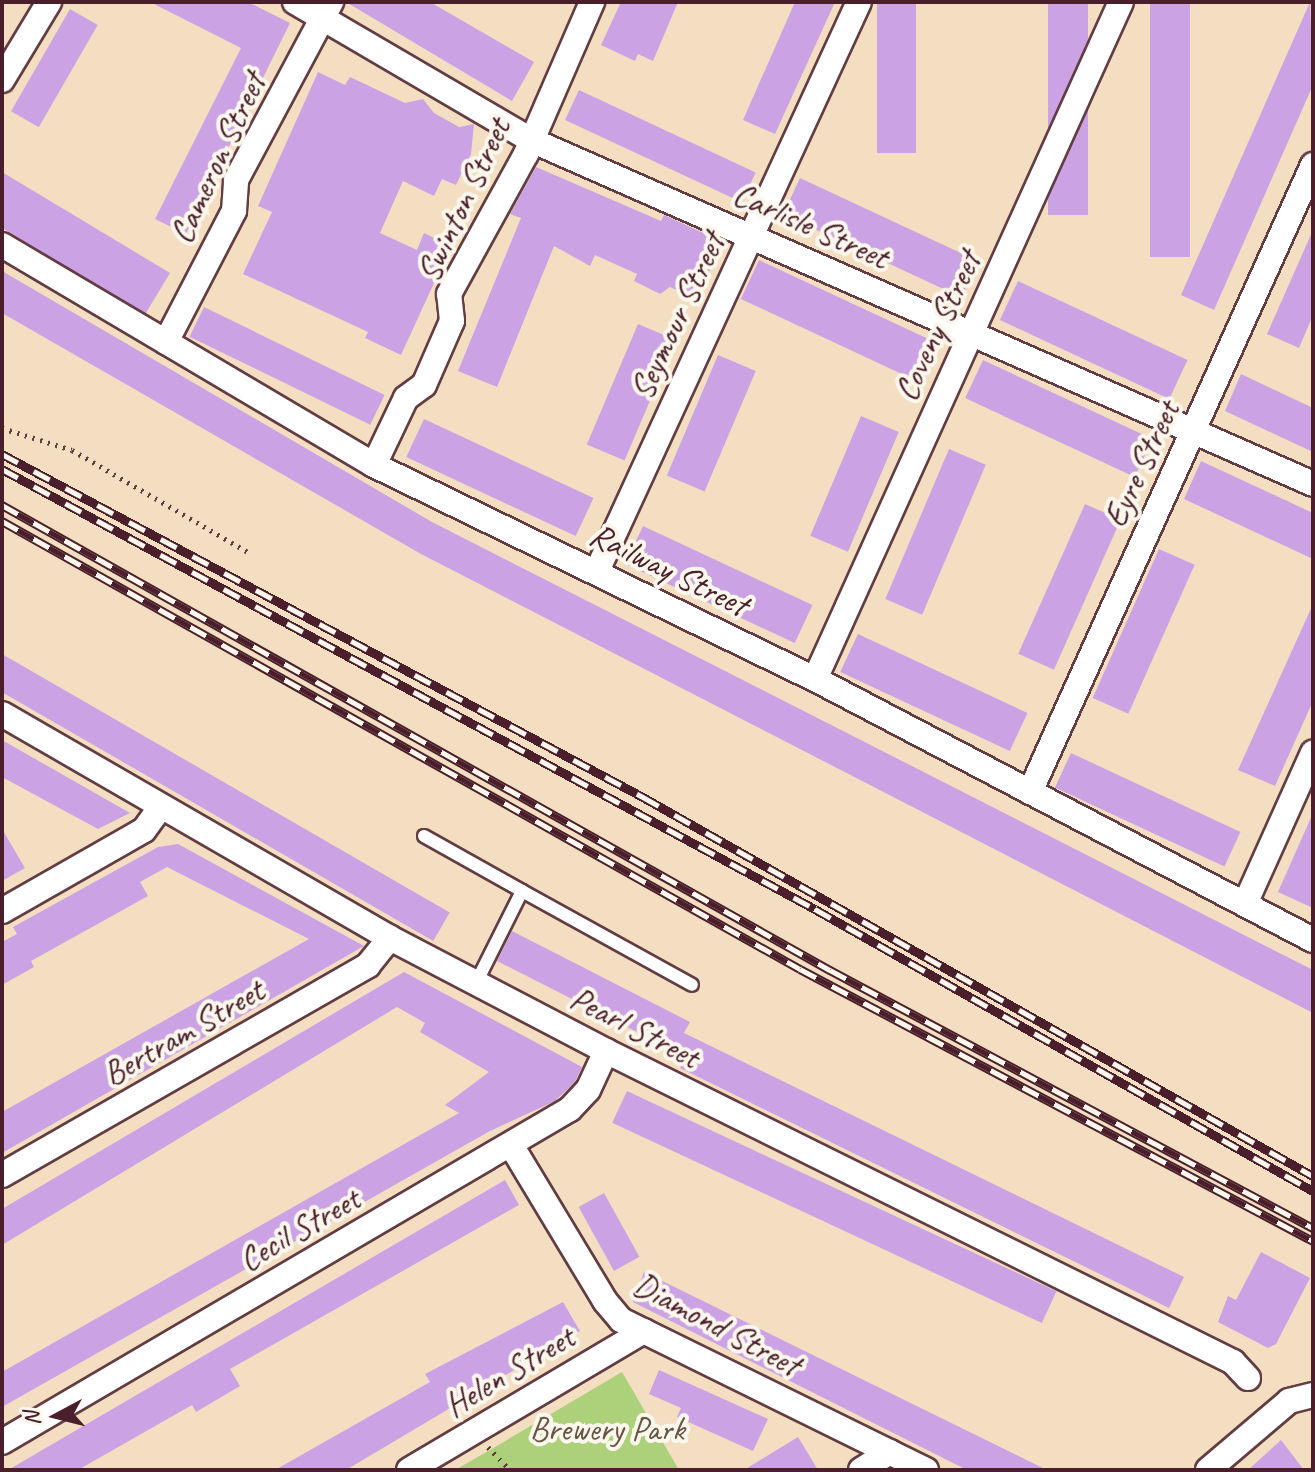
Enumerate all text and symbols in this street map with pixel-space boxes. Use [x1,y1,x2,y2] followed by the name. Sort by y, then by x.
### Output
[160,67,274,249] street label: Cameron Street
[407,112,519,288] street label: Swinton Street
[727,173,895,277] street label: Carlisle Street
[621,227,733,405] street label: Seymour Street
[885,245,989,407] street label: Coveny Street
[1094,394,1188,534] street label: Eyre Street
[584,513,754,625] street label: Railway Street
[95,969,271,1095] street label: Bertram Street
[563,977,707,1077] street label: Pearl Street
[231,1178,367,1280] street label: Cecil Street
[627,1263,807,1385] street label: Diamond Street
[436,1316,582,1426] street label: Helen Street
[16,1376,96,1456] north arrow
[529,1409,685,1449] park label: Brewery Park
[17,1410,47,1427] text: N

